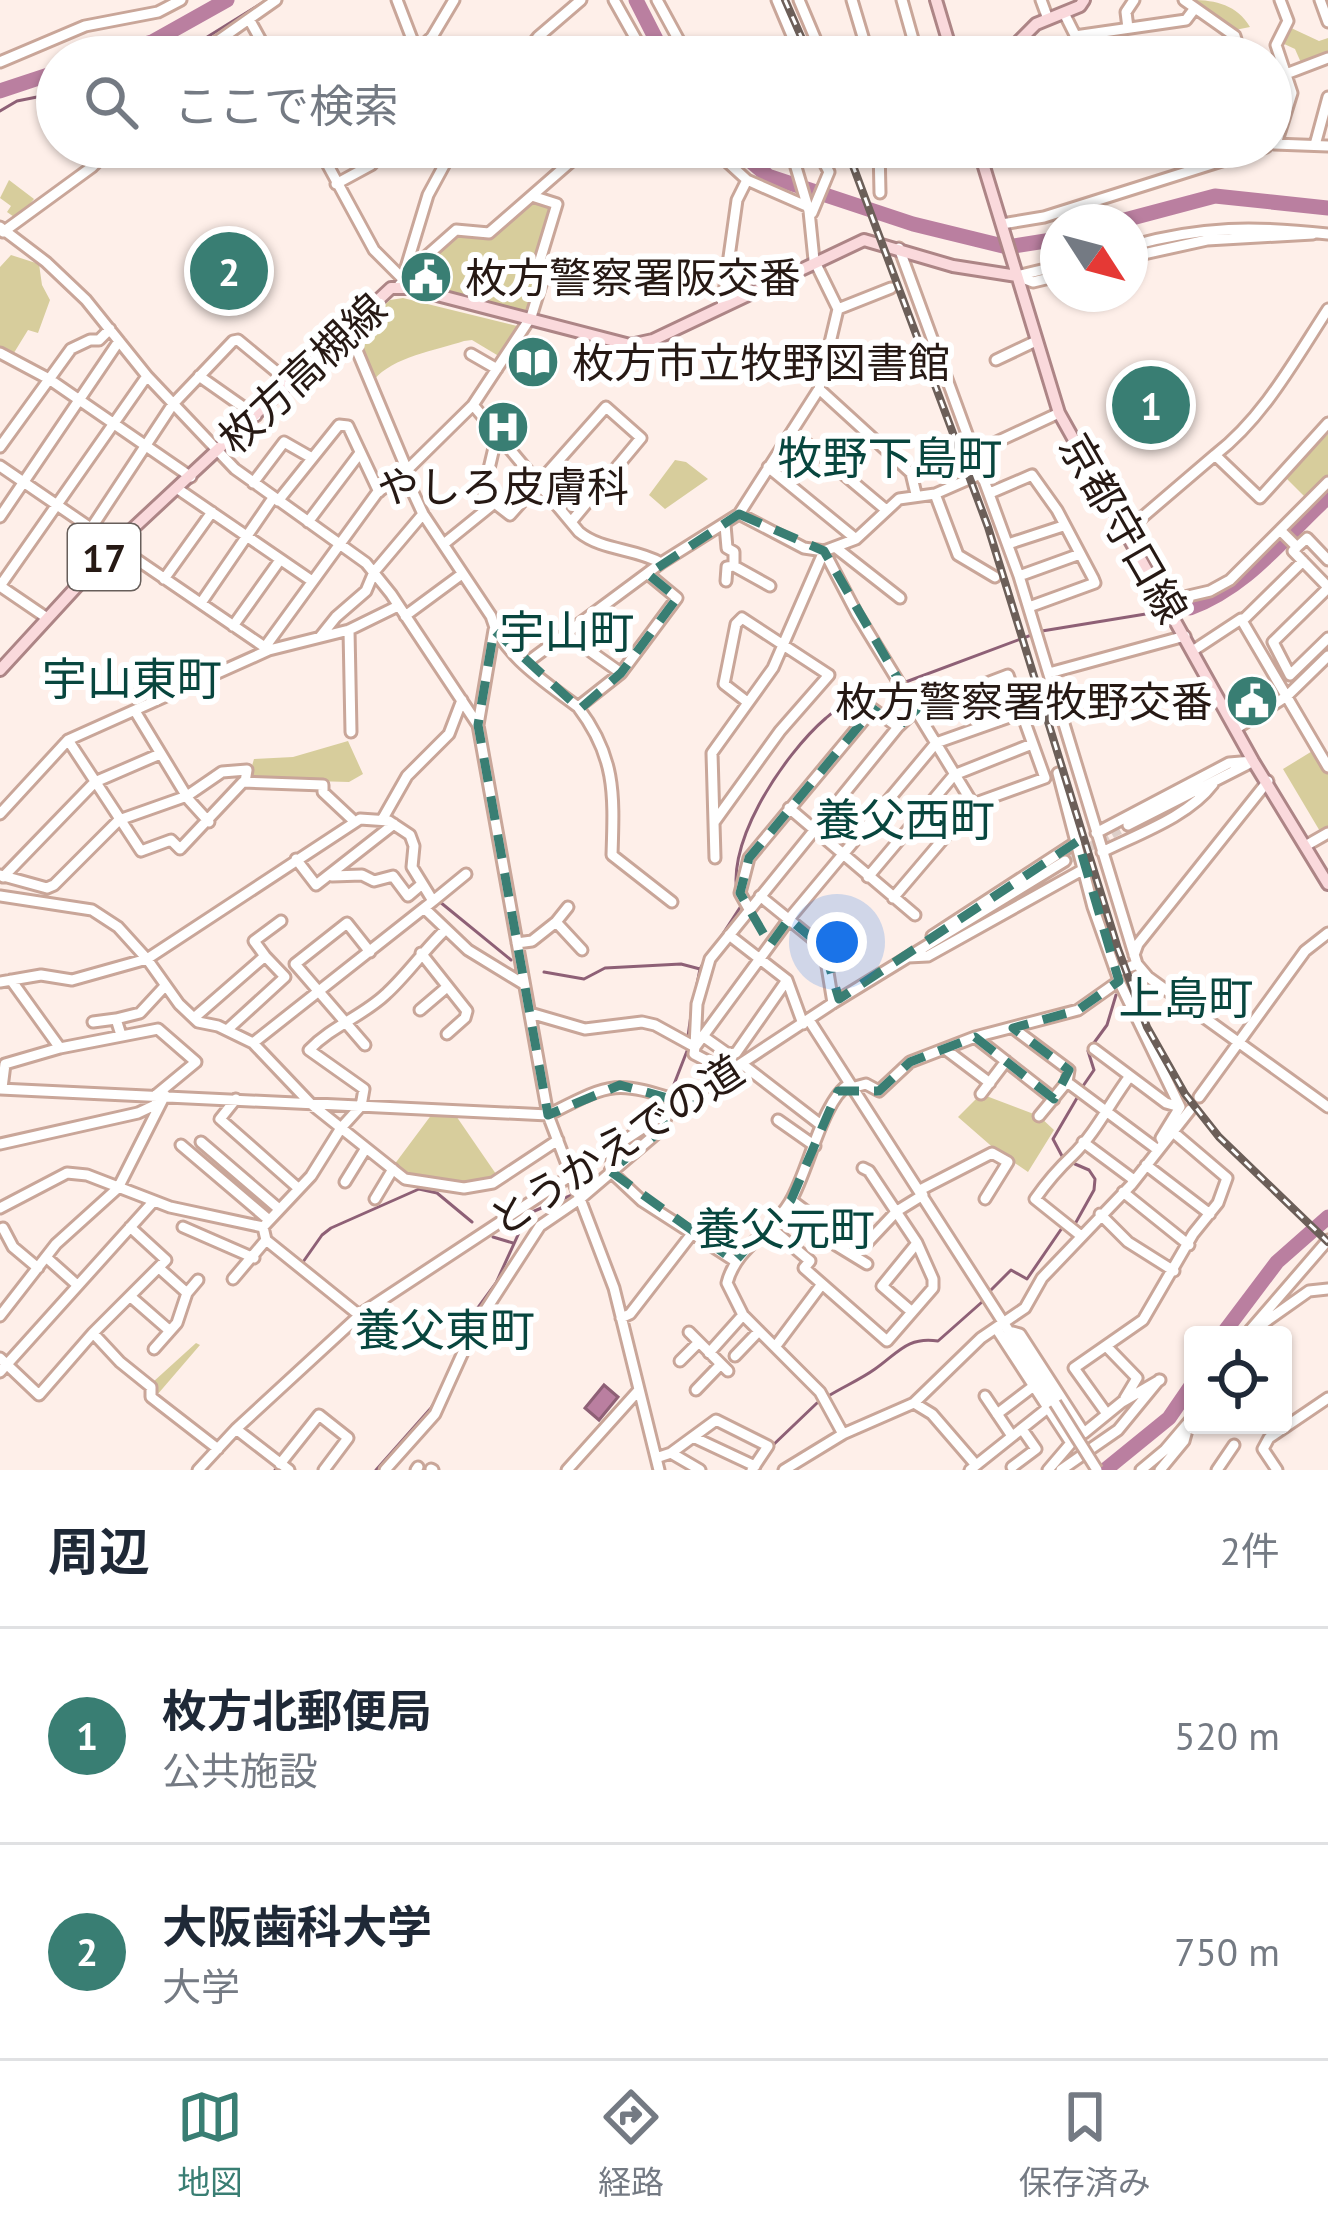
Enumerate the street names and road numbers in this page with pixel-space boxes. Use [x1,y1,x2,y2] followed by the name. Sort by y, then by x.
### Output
[206,281,398,465] street label: 枚方高槻線
[1048,423,1200,633] street label: 京都守口線
[68,524,140,590] road number: 17
[478,1042,754,1248] street label: とうかえでの道

